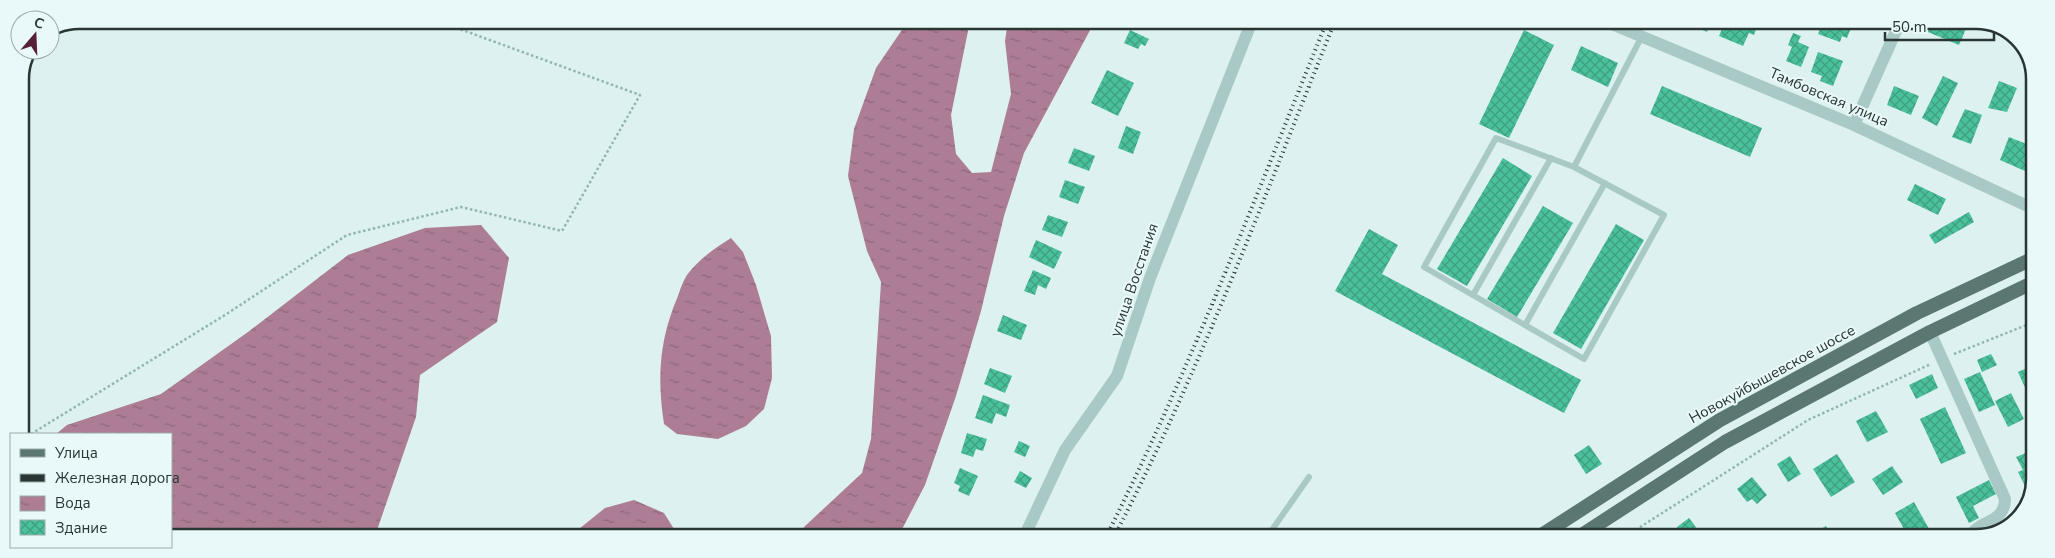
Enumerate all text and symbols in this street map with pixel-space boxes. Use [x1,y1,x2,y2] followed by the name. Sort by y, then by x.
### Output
[10,10,60,60] north arrow
[1885,10,1994,42] scale bar
[31,13,47,34] text: С
[1892,17,1927,37] text: 50 m
[1766,63,1892,131] street label: Тамбовская улица
[1105,221,1163,339] street label: улица Восстания
[1685,320,1859,428] street label: Новокуйбышевское шоссе
[10,433,172,548] legend
[54,443,98,463] text: Улица
[55,468,180,488] text: Железная дорога
[55,493,91,513] text: Вода
[55,518,107,538] text: Здание

